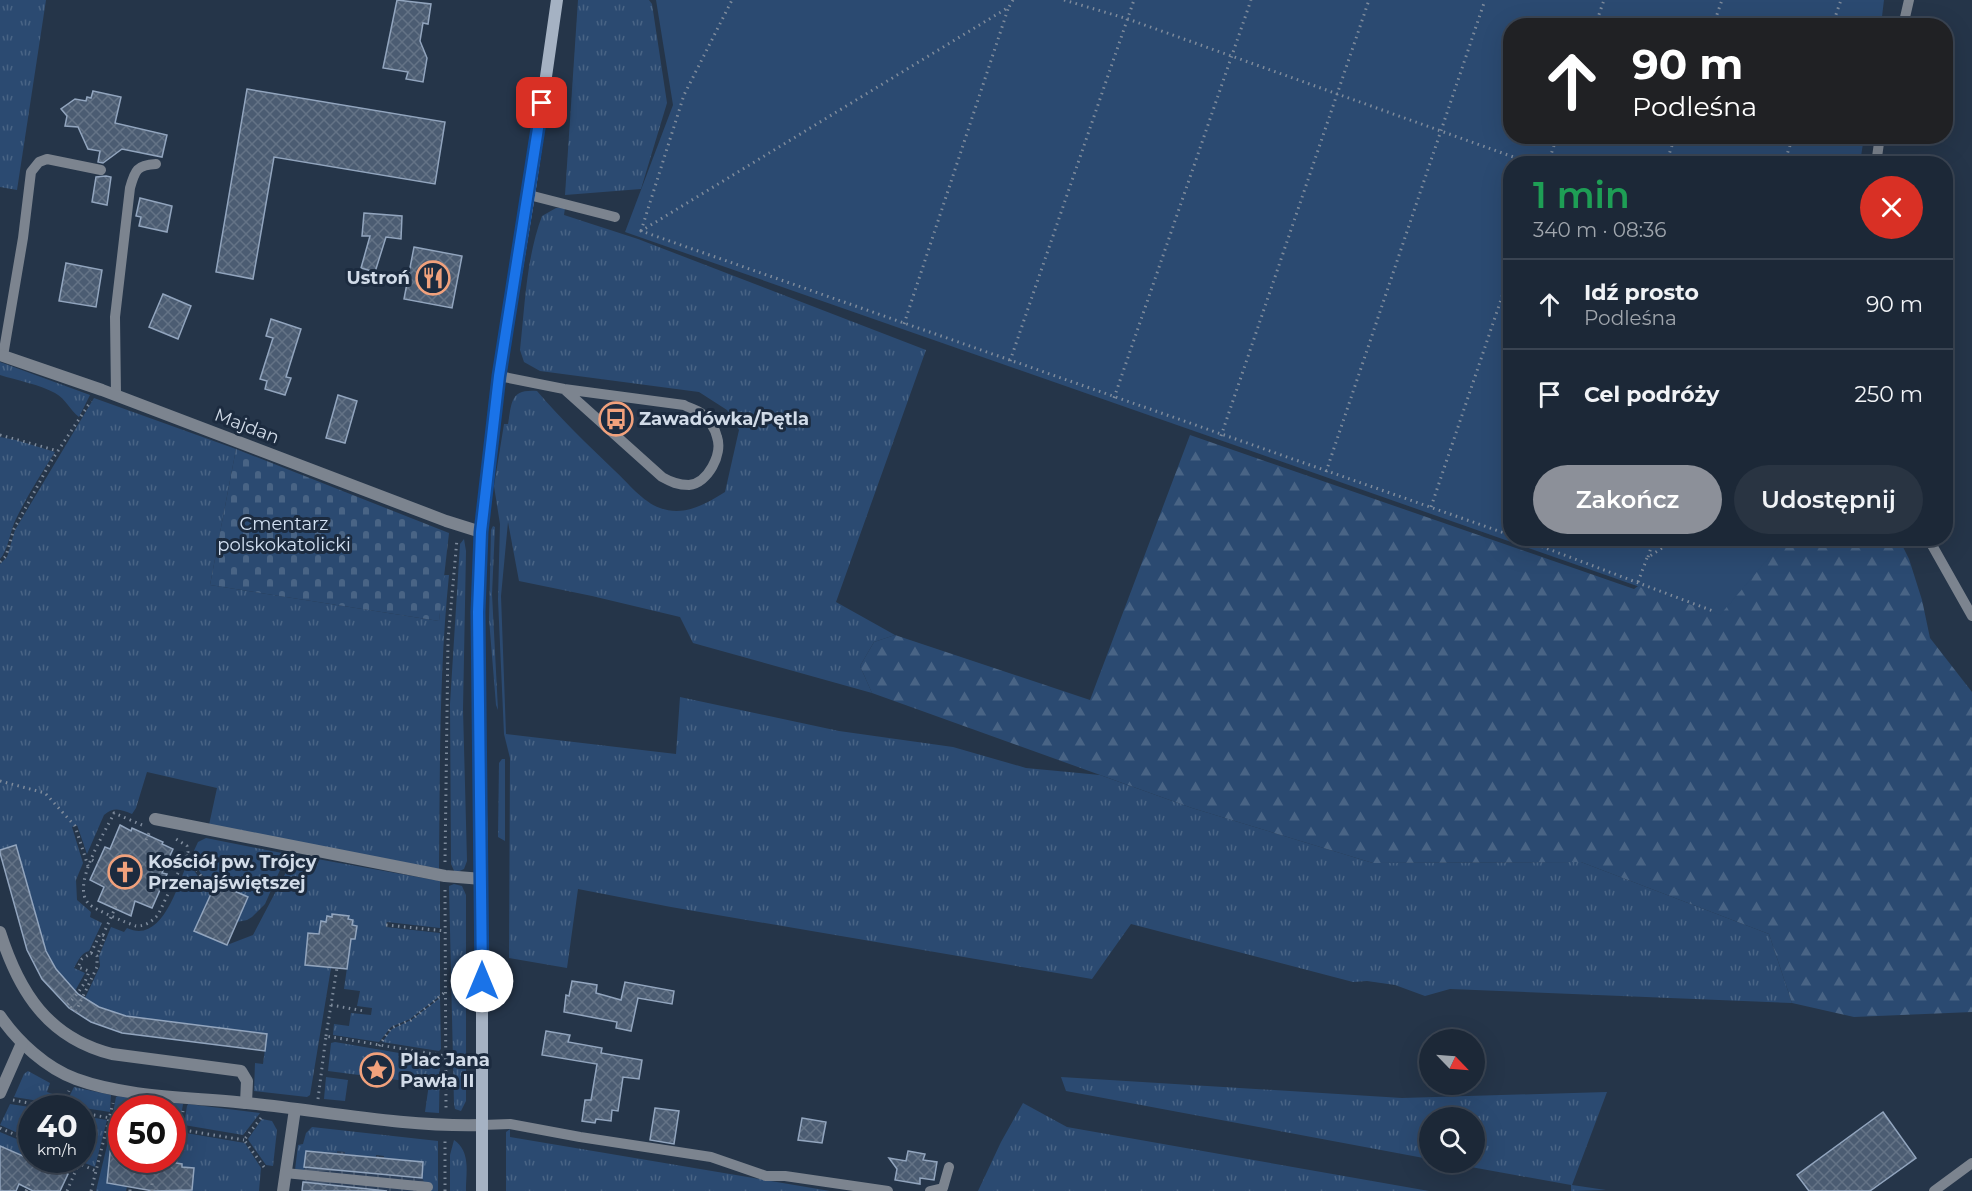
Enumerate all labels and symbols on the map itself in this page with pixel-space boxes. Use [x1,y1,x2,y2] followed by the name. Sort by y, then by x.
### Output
[516,77,567,128] pin
[415,260,451,296] restaurant icon: Ustroń
[347,267,410,289] place label: Ustroń
[598,401,634,437] bus stop icon: Zawadówka/Pętla
[211,404,283,448] street label: Majdan
[639,408,809,430] place label: Zawadówka/Pętla
[217,513,351,556] park label: Cmentarz polskokatolicki
[148,851,317,894] place label: Kościół pw. Trójcy Przenajświętszej
[107,854,143,890] church icon: Kościół pw. Trójcy Przenajświętszej
[450,949,514,1013] position arrow
[1419,1029,1485,1095] north arrow
[400,1049,490,1092] place label: Plac Jana Pawła II
[359,1052,395,1088] place icon: Plac Jana Pawła II
[108,1095,186,1173] speed limit sign: 50

